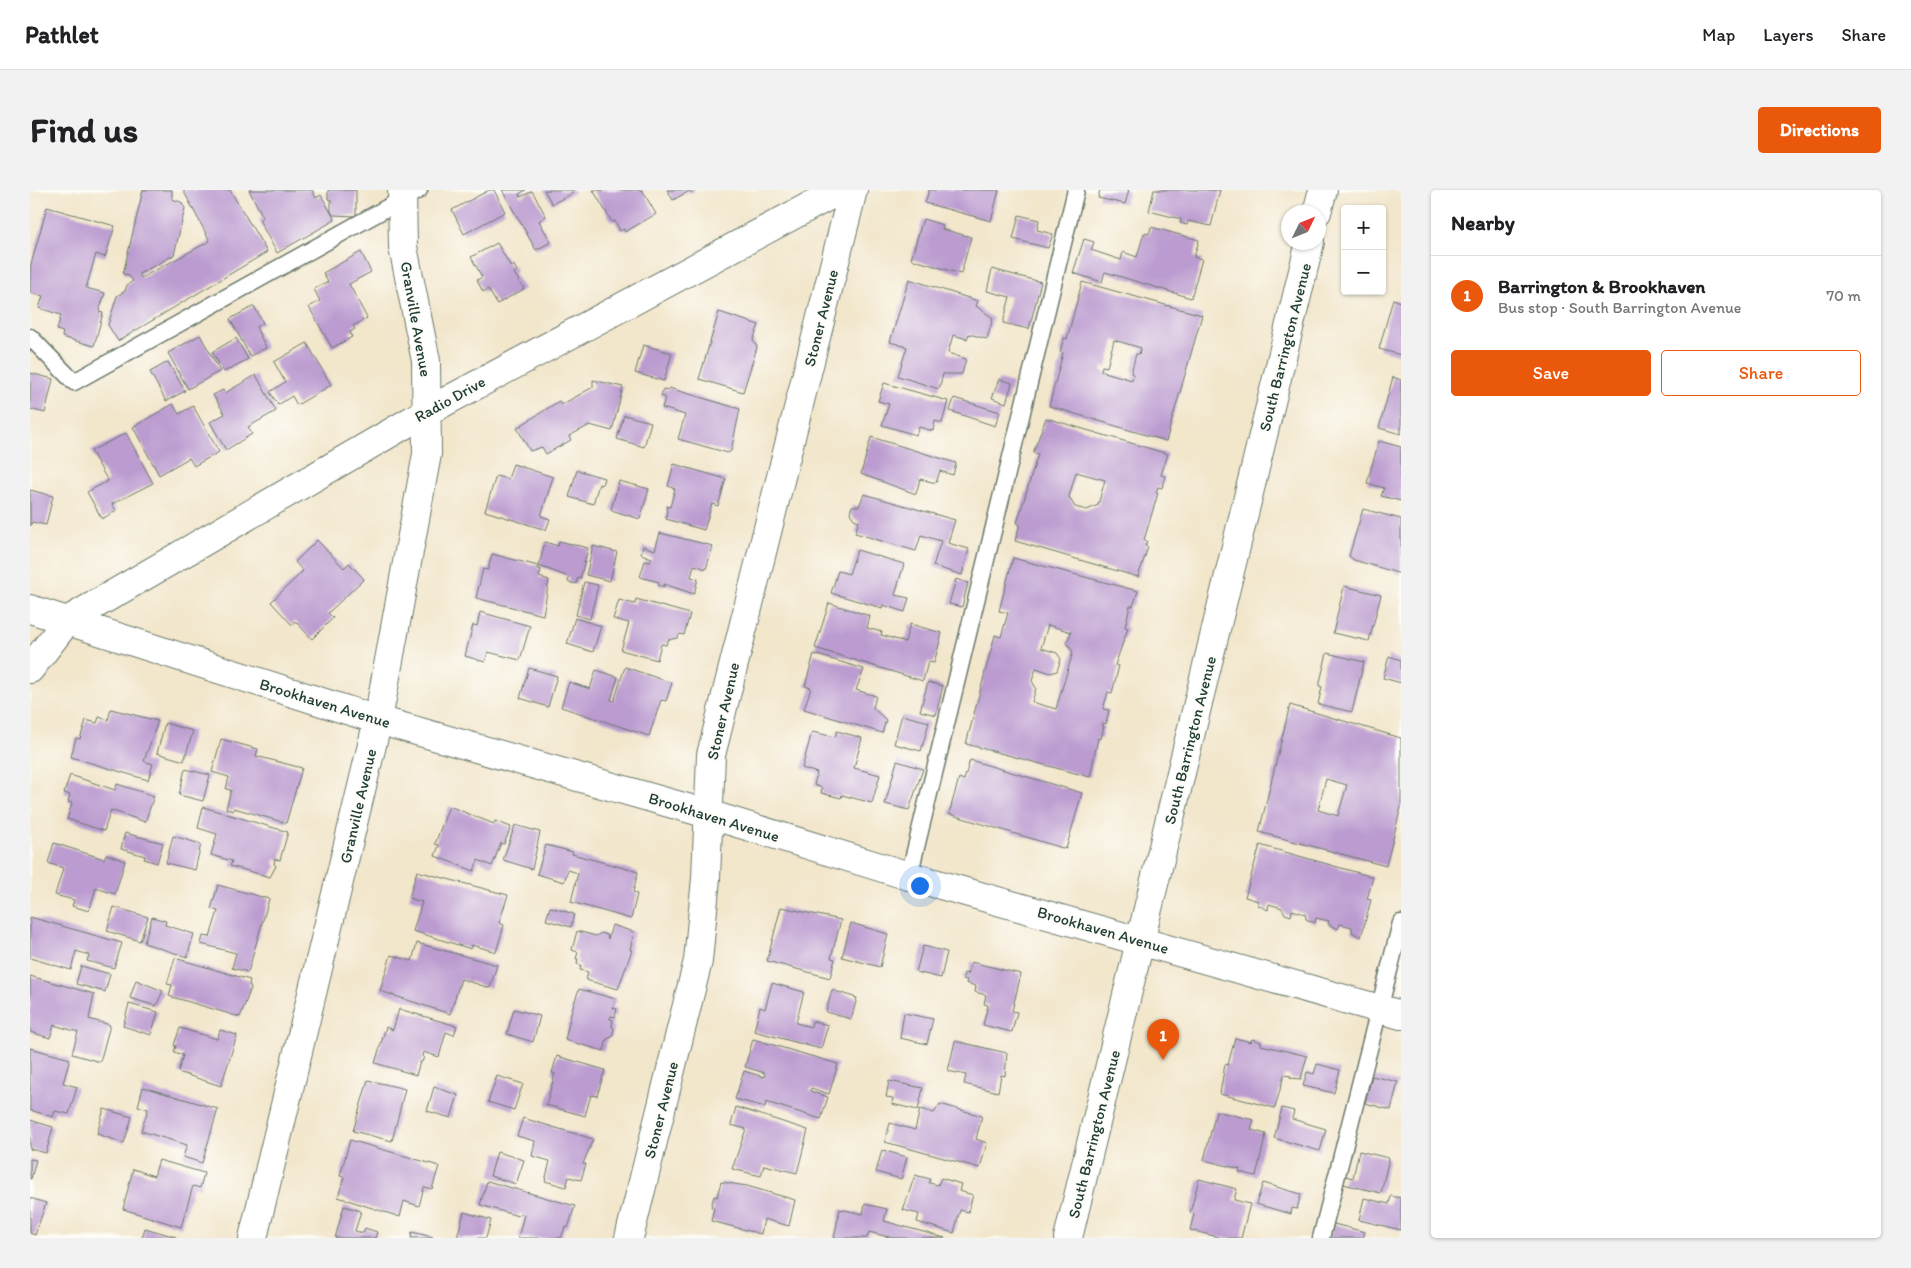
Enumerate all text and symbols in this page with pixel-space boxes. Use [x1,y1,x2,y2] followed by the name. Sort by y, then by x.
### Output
[25,20,99,49] text: Pathlet
[1702,24,1735,46] text: Map
[1763,24,1813,46] text: Layers
[1841,24,1886,46] text: Share
[1758,107,1881,153] button: Directions
[30,109,138,151] text: Find us
[1281,205,1326,250] north arrow
[1341,205,1386,295] map controls
[1341,205,1386,250] button: +
[1451,210,1515,235] text: Nearby
[1341,250,1386,295] button: −
[396,260,436,378] street label: Granville Avenue
[1255,261,1315,433] street label: South Barrington Avenue
[800,267,842,369] street label: Stoner Avenue
[1498,275,1705,298] text: Barrington & Brookhaven
[1463,286,1471,305] text: 1
[1826,286,1861,305] text: 70 m
[1498,298,1741,317] text: Bus stop · South Barrington Avenue
[1451,350,1651,396] button: Save
[1661,350,1861,396] button: Share
[411,372,489,426] street label: Radio Drive
[1160,654,1220,826] street label: South Barrington Avenue
[703,660,743,762] street label: Stoner Avenue
[257,674,393,732] street label: Brookhaven Avenue
[336,747,380,865] street label: Granville Avenue
[646,788,782,846] street label: Brookhaven Avenue
[907,873,933,899] your location
[1035,902,1171,958] street label: Brookhaven Avenue
[1147,1019,1179,1060] pin: 1
[1064,1048,1124,1220] street label: South Barrington Avenue
[640,1059,682,1161] street label: Stoner Avenue

